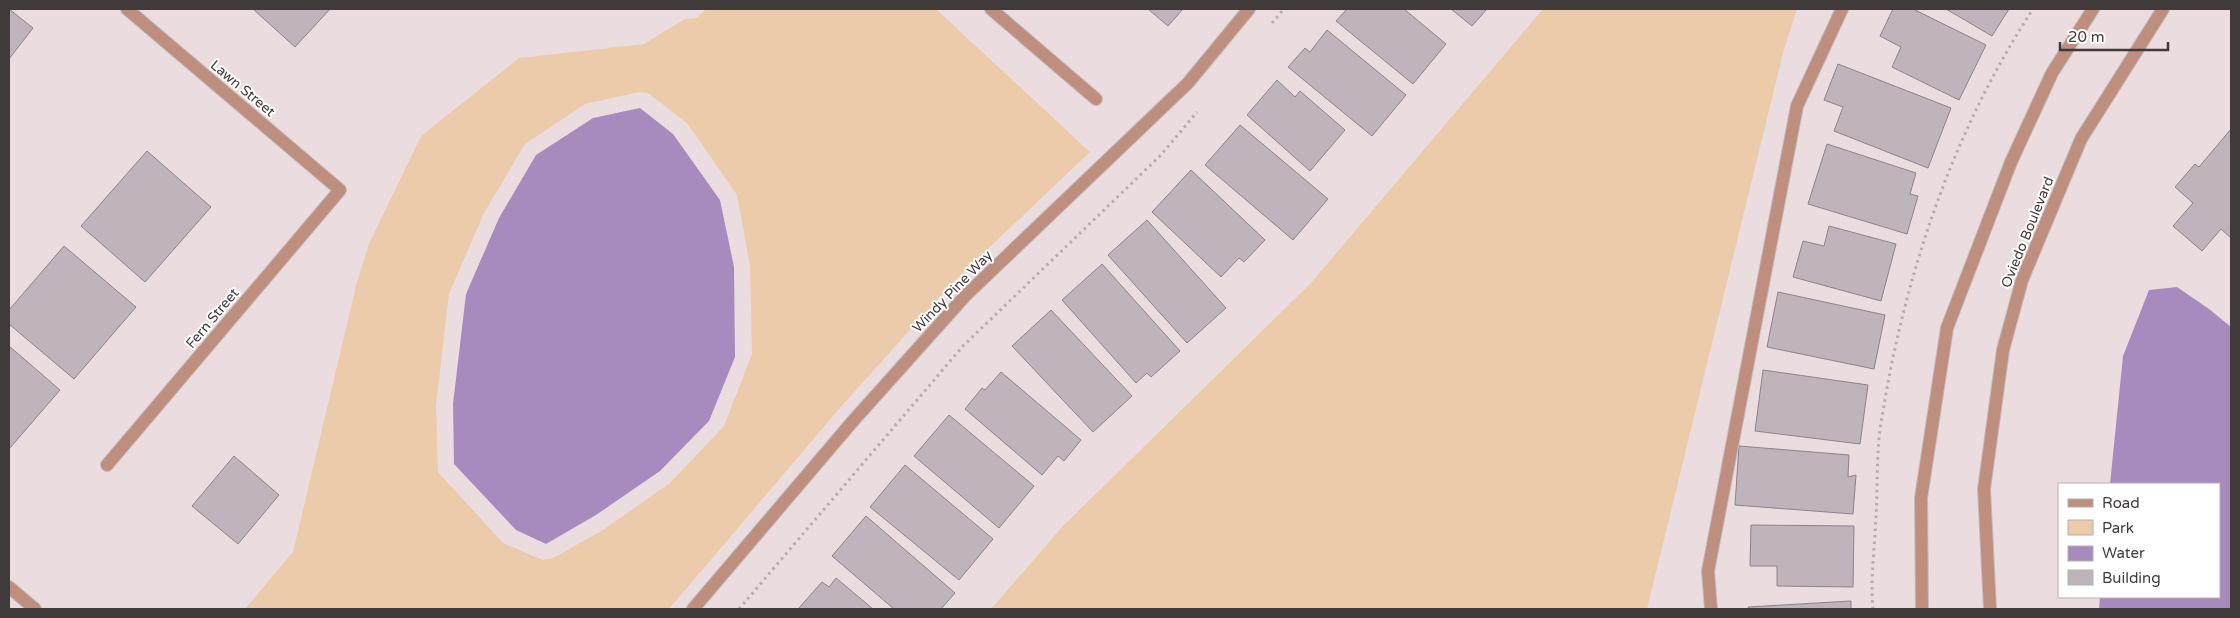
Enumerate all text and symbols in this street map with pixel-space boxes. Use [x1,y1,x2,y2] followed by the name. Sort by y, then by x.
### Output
[2060,20,2168,52] scale bar
[2068,28,2105,46] text: 20 m
[207,56,279,121] street label: Lawn Street
[1997,174,2058,290] street label: Oviedo Boulevard
[909,246,996,336] street label: Windy Pine Way
[182,284,243,352] street label: Fern Street
[2058,483,2220,598] legend
[2102,494,2140,512] text: Road
[2102,519,2134,537] text: Park
[2102,544,2145,562] text: Water
[2102,569,2161,587] text: Building

